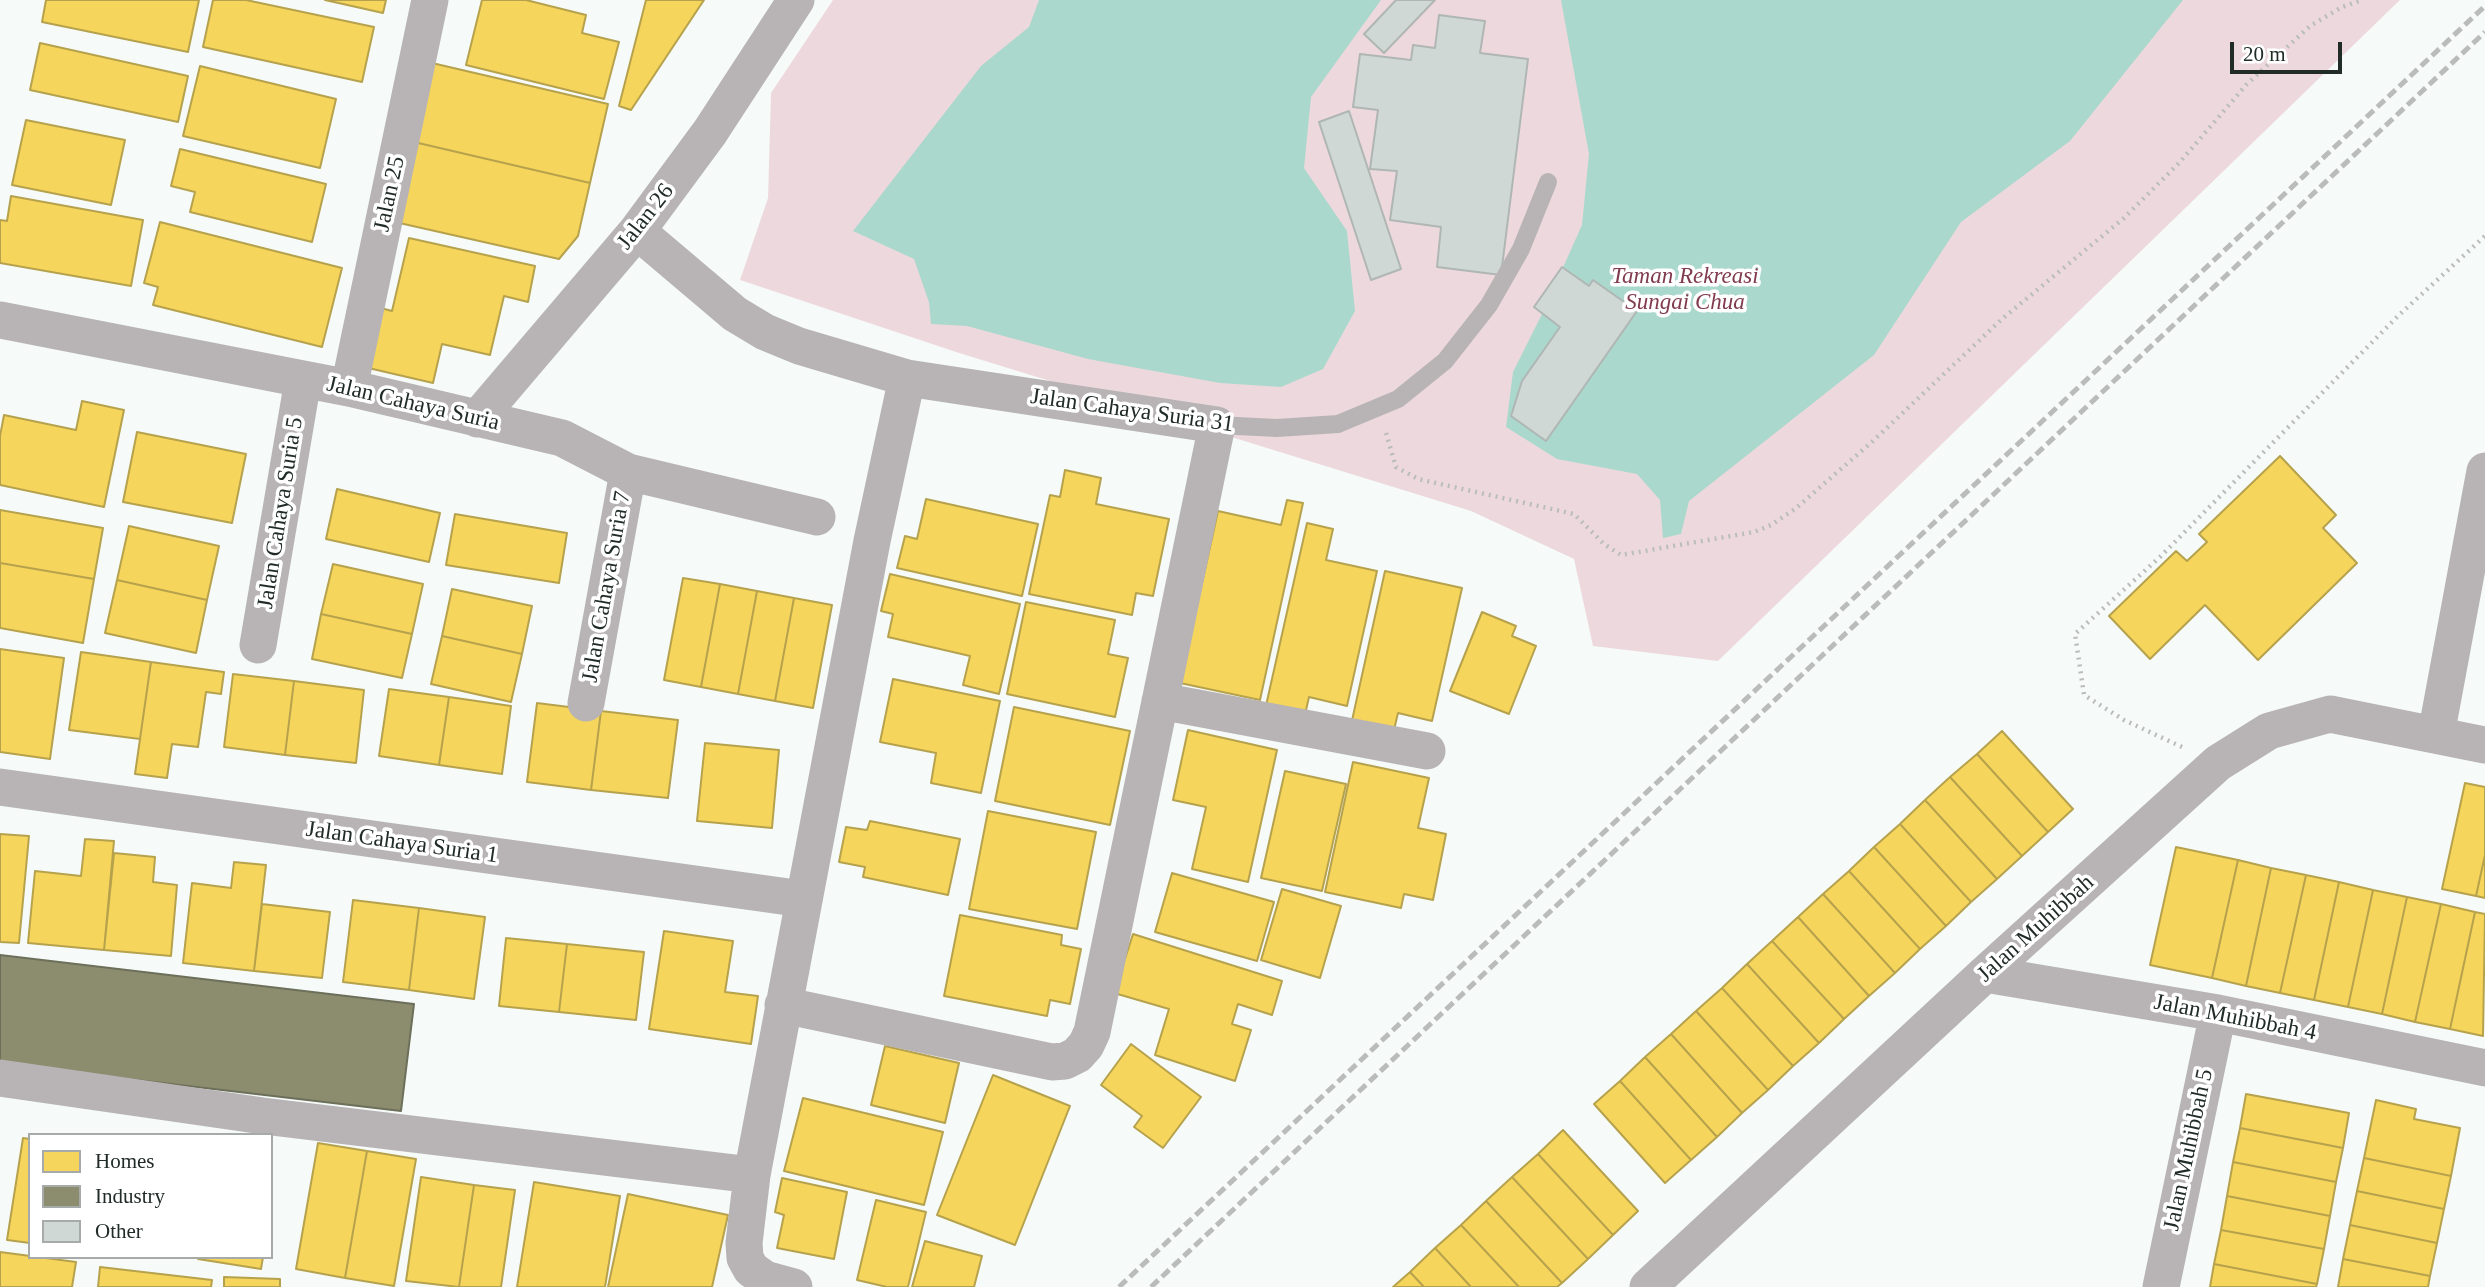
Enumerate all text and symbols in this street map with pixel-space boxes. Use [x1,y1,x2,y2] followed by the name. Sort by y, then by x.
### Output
[2233,28,2345,72] scale bar
[2243,42,2286,66] text: 20 m
[369,154,411,234] street label: Jalan 25
[612,179,680,255] street label: Jalan 26
[1611,263,1759,317] park label: Taman Rekreasi Sungai Chua
[324,371,502,437] street label: Jalan Cahaya Suria
[1029,383,1235,439] street label: Jalan Cahaya Suria 31
[252,415,310,611] street label: Jalan Cahaya Suria 5
[577,489,637,685] street label: Jalan Cahaya Suria 7
[304,816,500,870] street label: Jalan Cahaya Suria 1
[1972,869,2100,989] street label: Jalan Muhibbah
[2151,989,2319,1047] street label: Jalan Muhibbah 4
[2158,1067,2220,1233] street label: Jalan Muhibbah 5
[28,1133,273,1259] legend
[95,1149,155,1173] text: Homes
[95,1184,165,1208] text: Industry
[95,1219,143,1243] text: Other

